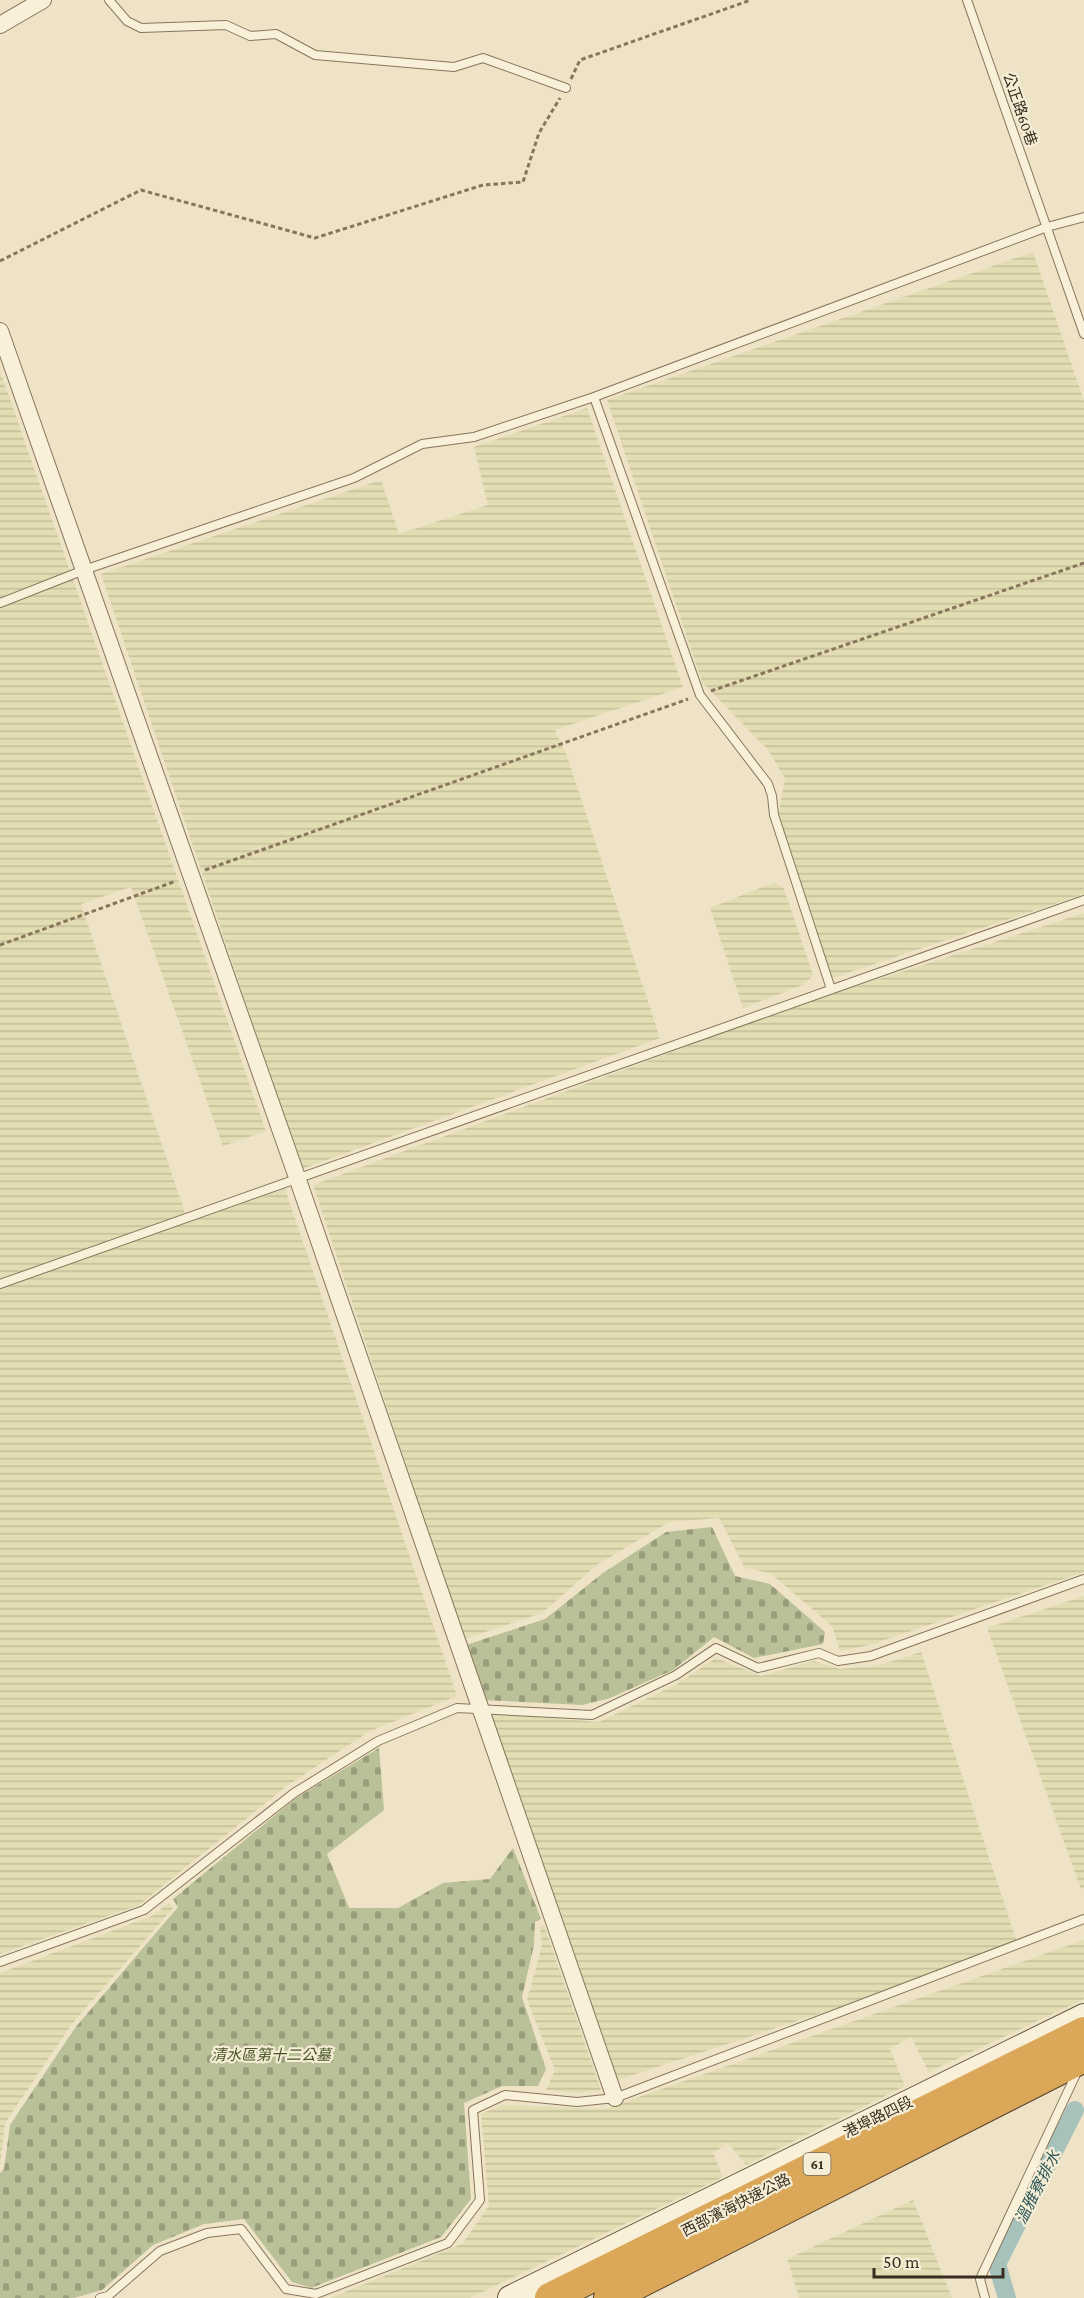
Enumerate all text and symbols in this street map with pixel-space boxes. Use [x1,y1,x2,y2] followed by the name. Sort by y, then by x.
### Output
[1000,70,1040,148] street label: 公正路60巷
[211,2047,334,2063] park label: 清水區第十二公墓
[840,2092,915,2141] street label: 港埠路四段
[1012,2147,1064,2227] water label: 溫雅寮排水
[804,2153,830,2175] road number: 61
[678,2170,793,2239] street label: 西部濱海快速公路
[874,2241,1003,2279] scale bar
[883,2252,920,2272] text: 50 m

